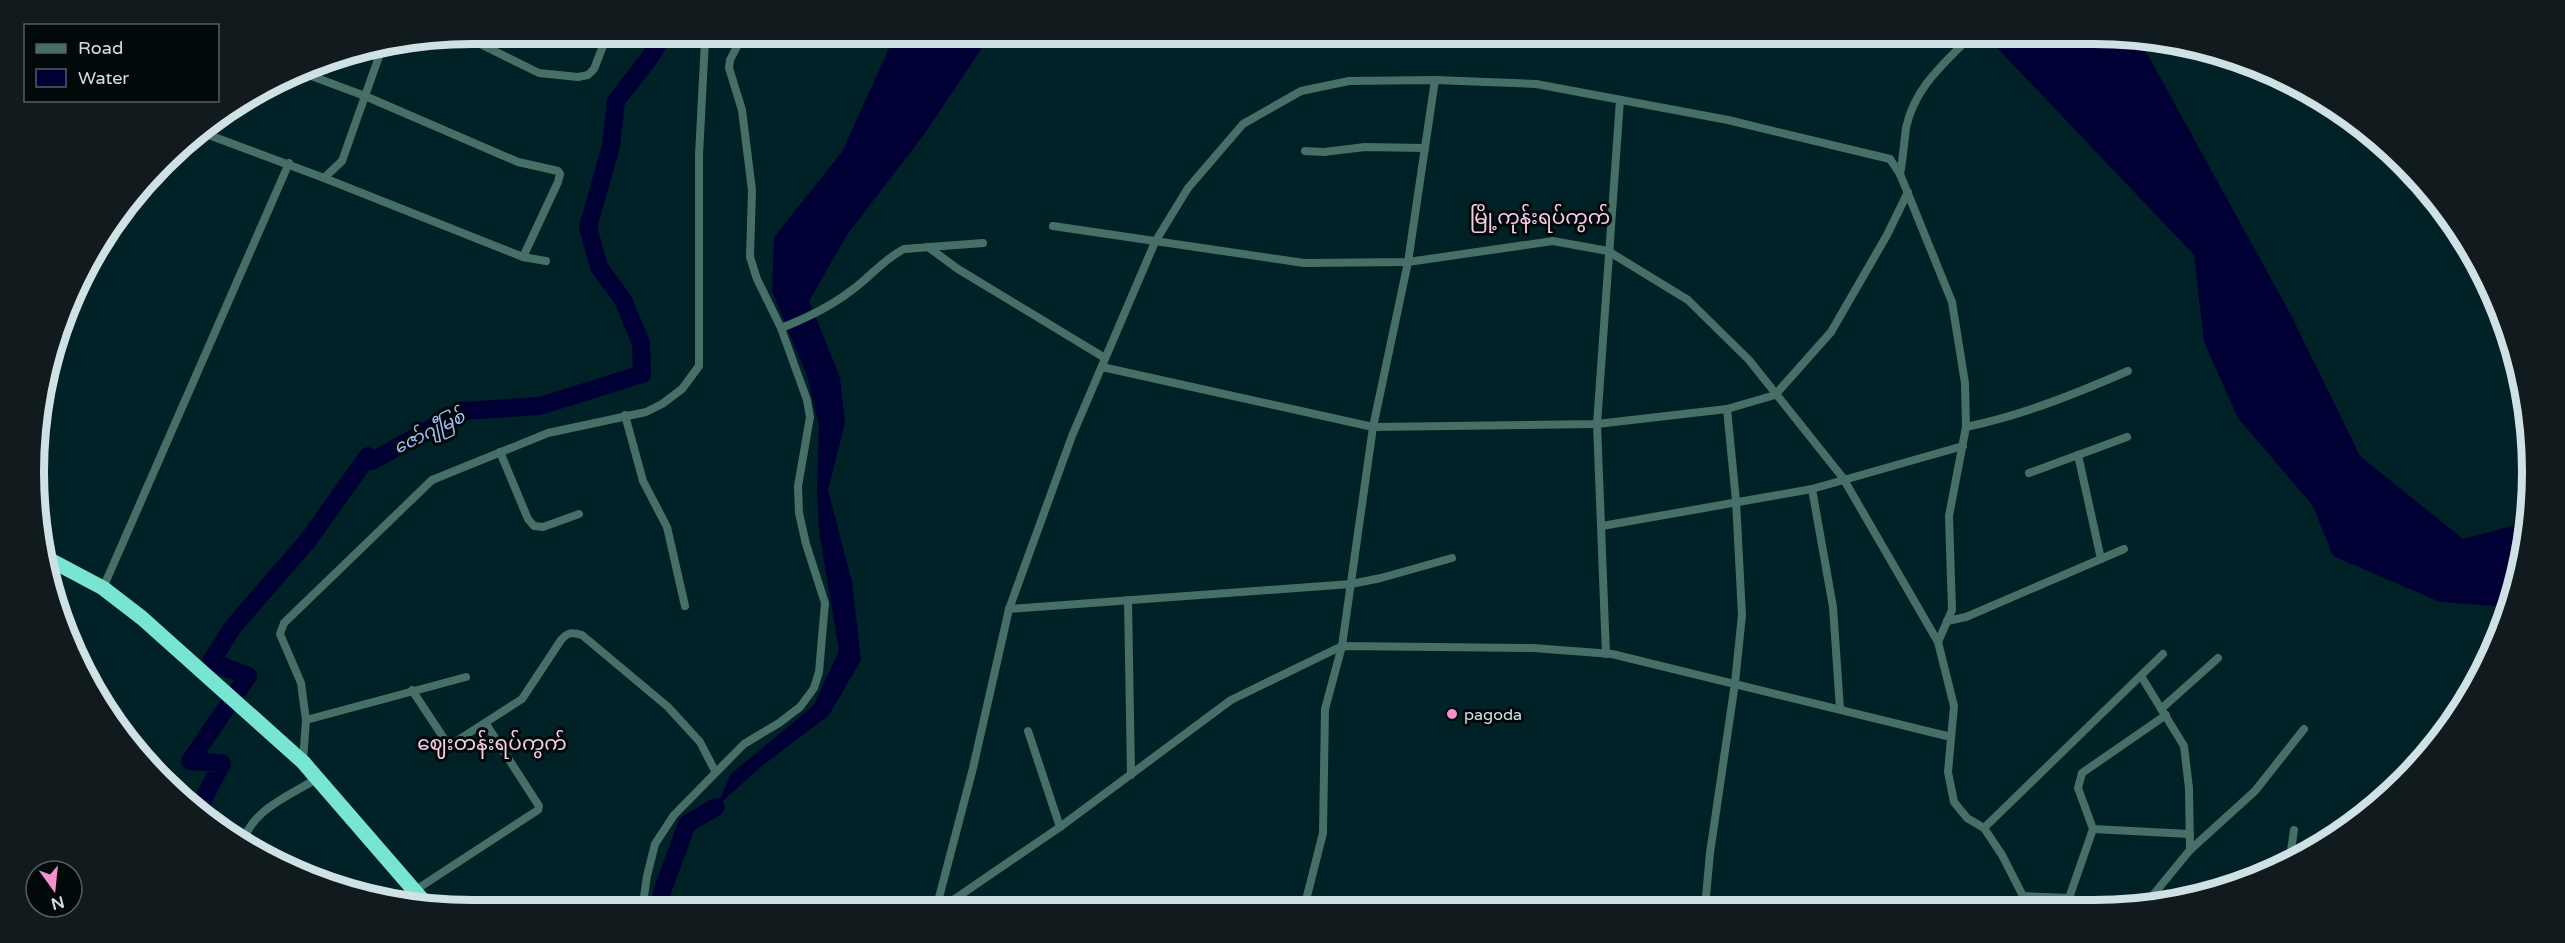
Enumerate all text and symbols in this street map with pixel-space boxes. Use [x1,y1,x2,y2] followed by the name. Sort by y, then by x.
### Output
[24,24,219,102] legend
[78,37,123,59] text: Road
[78,67,129,89] text: Water
[1470,203,1610,234] district label: မြို့ကုန်းရပ်ကွက်
[389,403,471,462] water label: ဇော်ဂျီမြစ်
[1464,705,1522,725] place label: pagoda
[1445,707,1459,721] marker: pagoda
[417,729,567,759] district label: ဈေးတန်းရပ်ကွက်
[24,859,84,919] north arrow
[49,891,66,914] text: N

